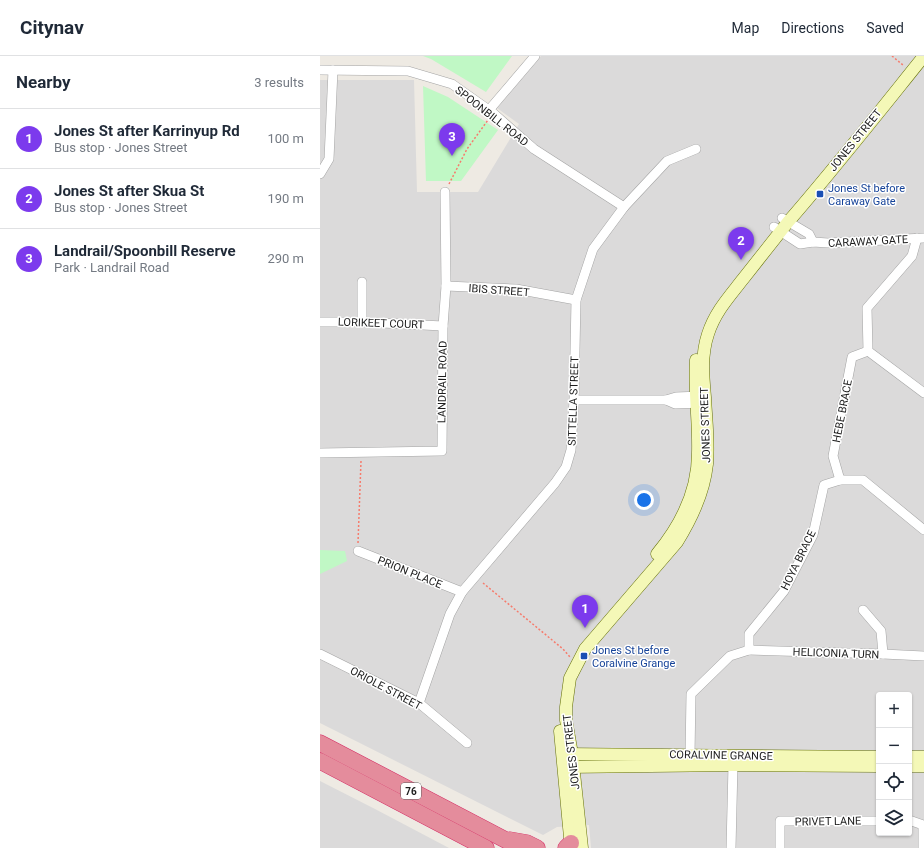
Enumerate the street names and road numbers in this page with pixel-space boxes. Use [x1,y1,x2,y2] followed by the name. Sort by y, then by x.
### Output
[452,84,531,149] street label: SPOONBILL ROAD
[826,106,885,174] street label: JONES STREET
[828,233,908,250] street label: CARAWAY GATE
[468,282,530,299] street label: IBIS STREET
[338,315,425,332] street label: LORIKEET COURT
[435,341,450,423] street label: LANDRAIL ROAD
[565,356,582,446] street label: SITTELLA STREET
[830,378,855,444] street label: HEBE BRACE
[698,386,713,463] street label: JONES STREET
[778,528,819,592] street label: HOYA BRACE
[376,554,444,591] street label: PRION PLACE
[792,645,880,662] street label: HELICONIA TURN
[348,664,424,713] street label: ORIOLE STREET
[560,713,583,790] street label: JONES STREET
[669,748,773,763] street label: CORALVINE GRANGE
[401,783,421,799] road number: 76
[795,814,861,829] street label: PRIVET LANE

